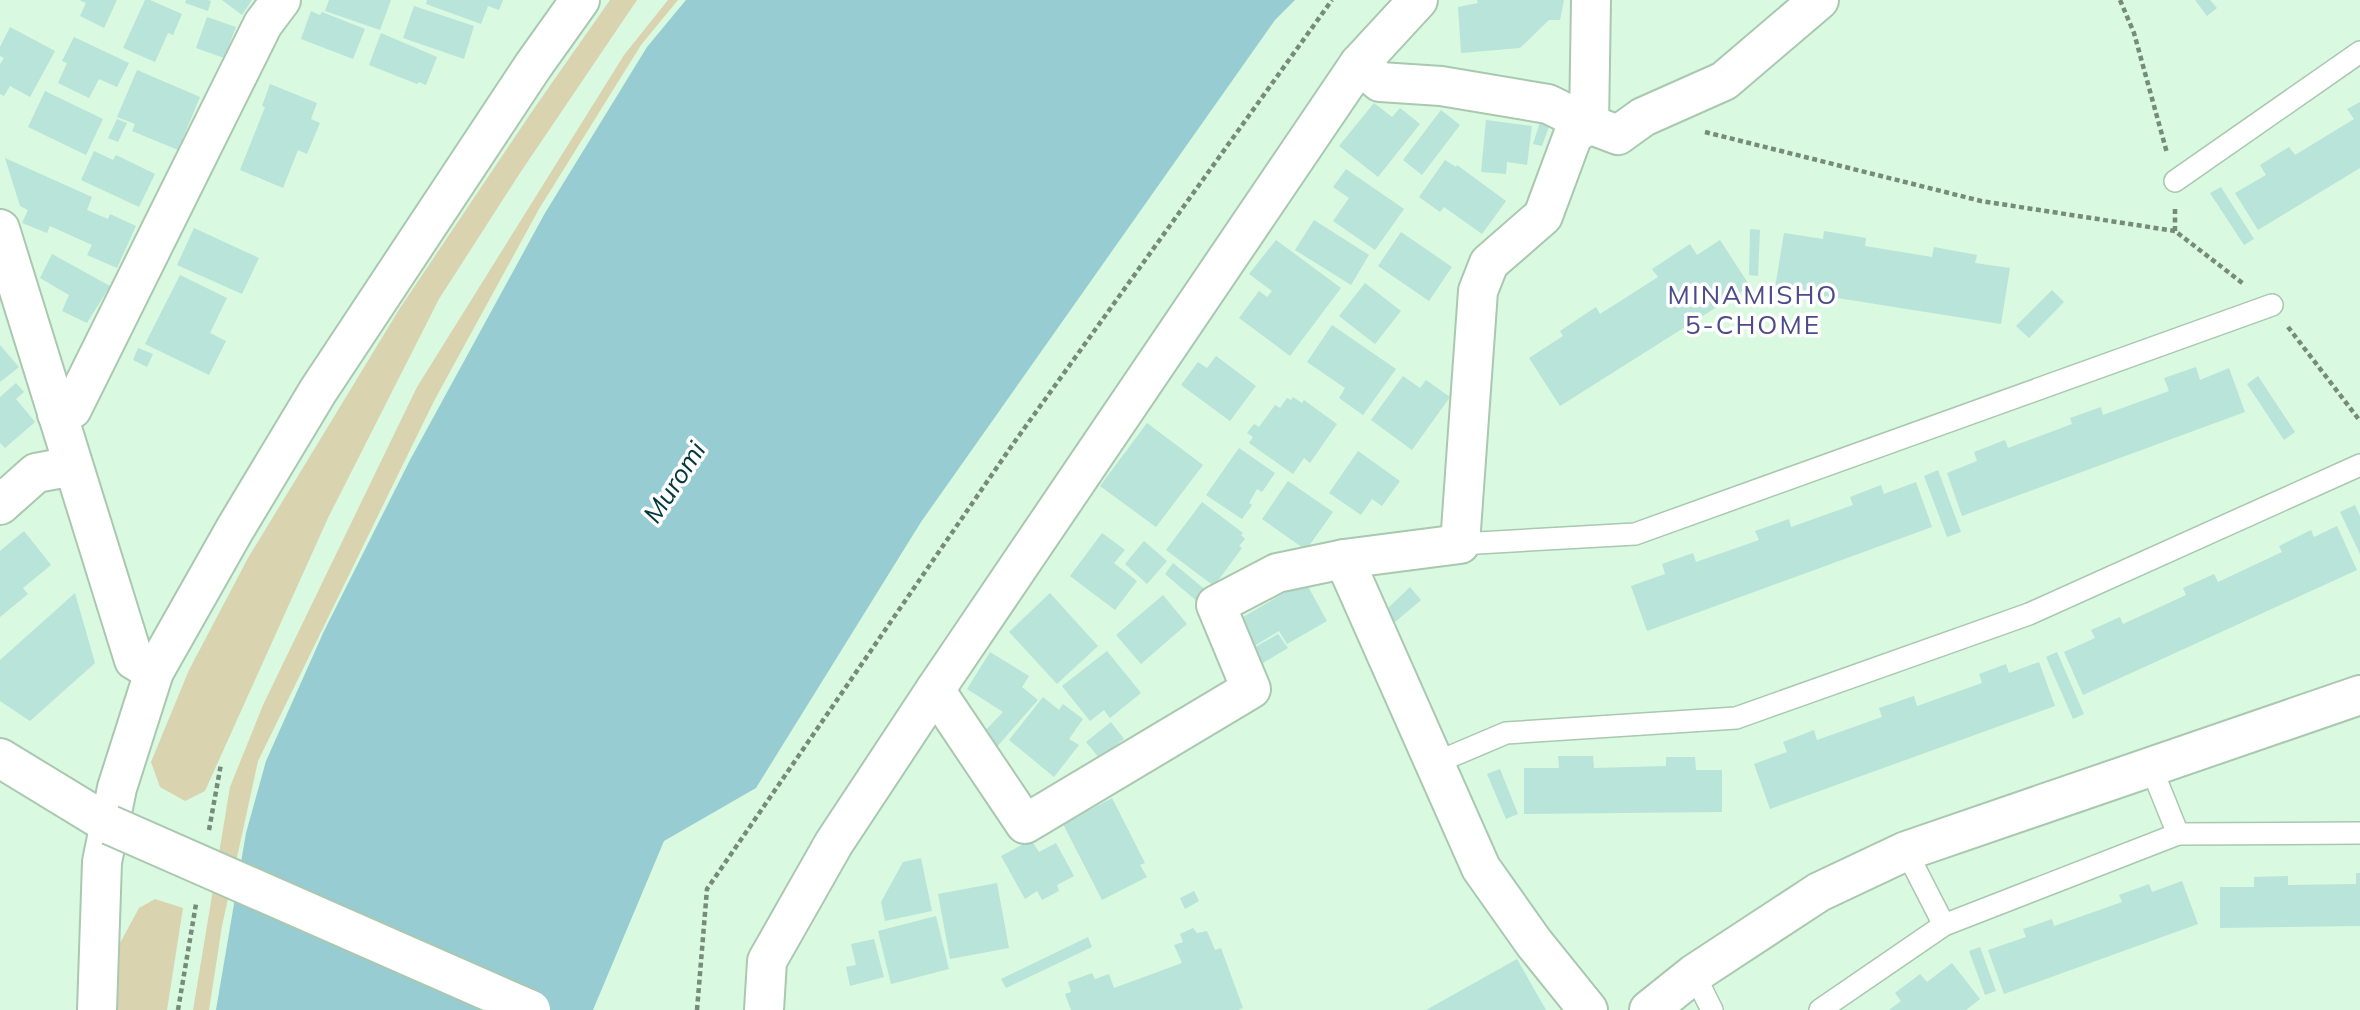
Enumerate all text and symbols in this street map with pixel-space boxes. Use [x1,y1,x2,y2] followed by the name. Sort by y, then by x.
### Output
[1668,278,1838,341] district label: MINAMISHO 5-CHOME
[636,434,713,529] water label: Muromi

